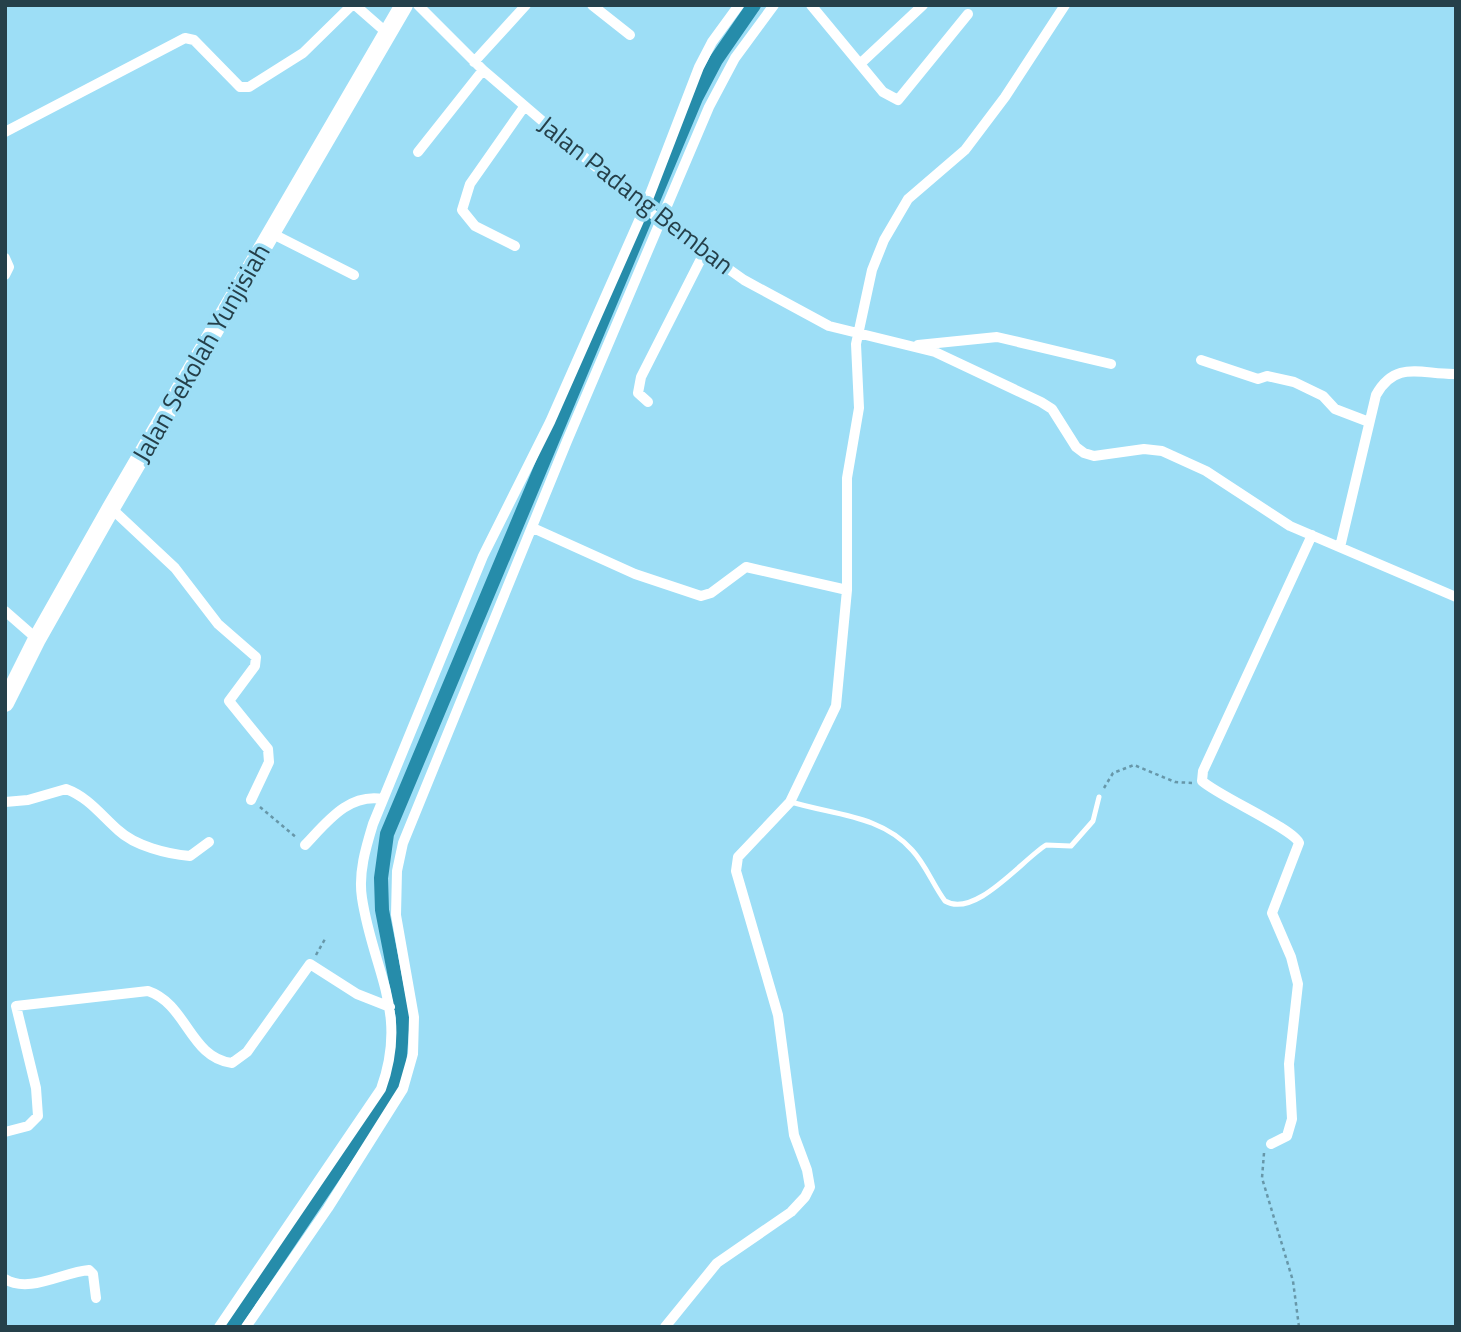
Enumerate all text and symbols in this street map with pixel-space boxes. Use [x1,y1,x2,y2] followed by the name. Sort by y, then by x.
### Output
[530,106,742,284] street label: Jalan Padang Bemban
[122,236,279,470] street label: Jalan Sekolah Yunjisiah

